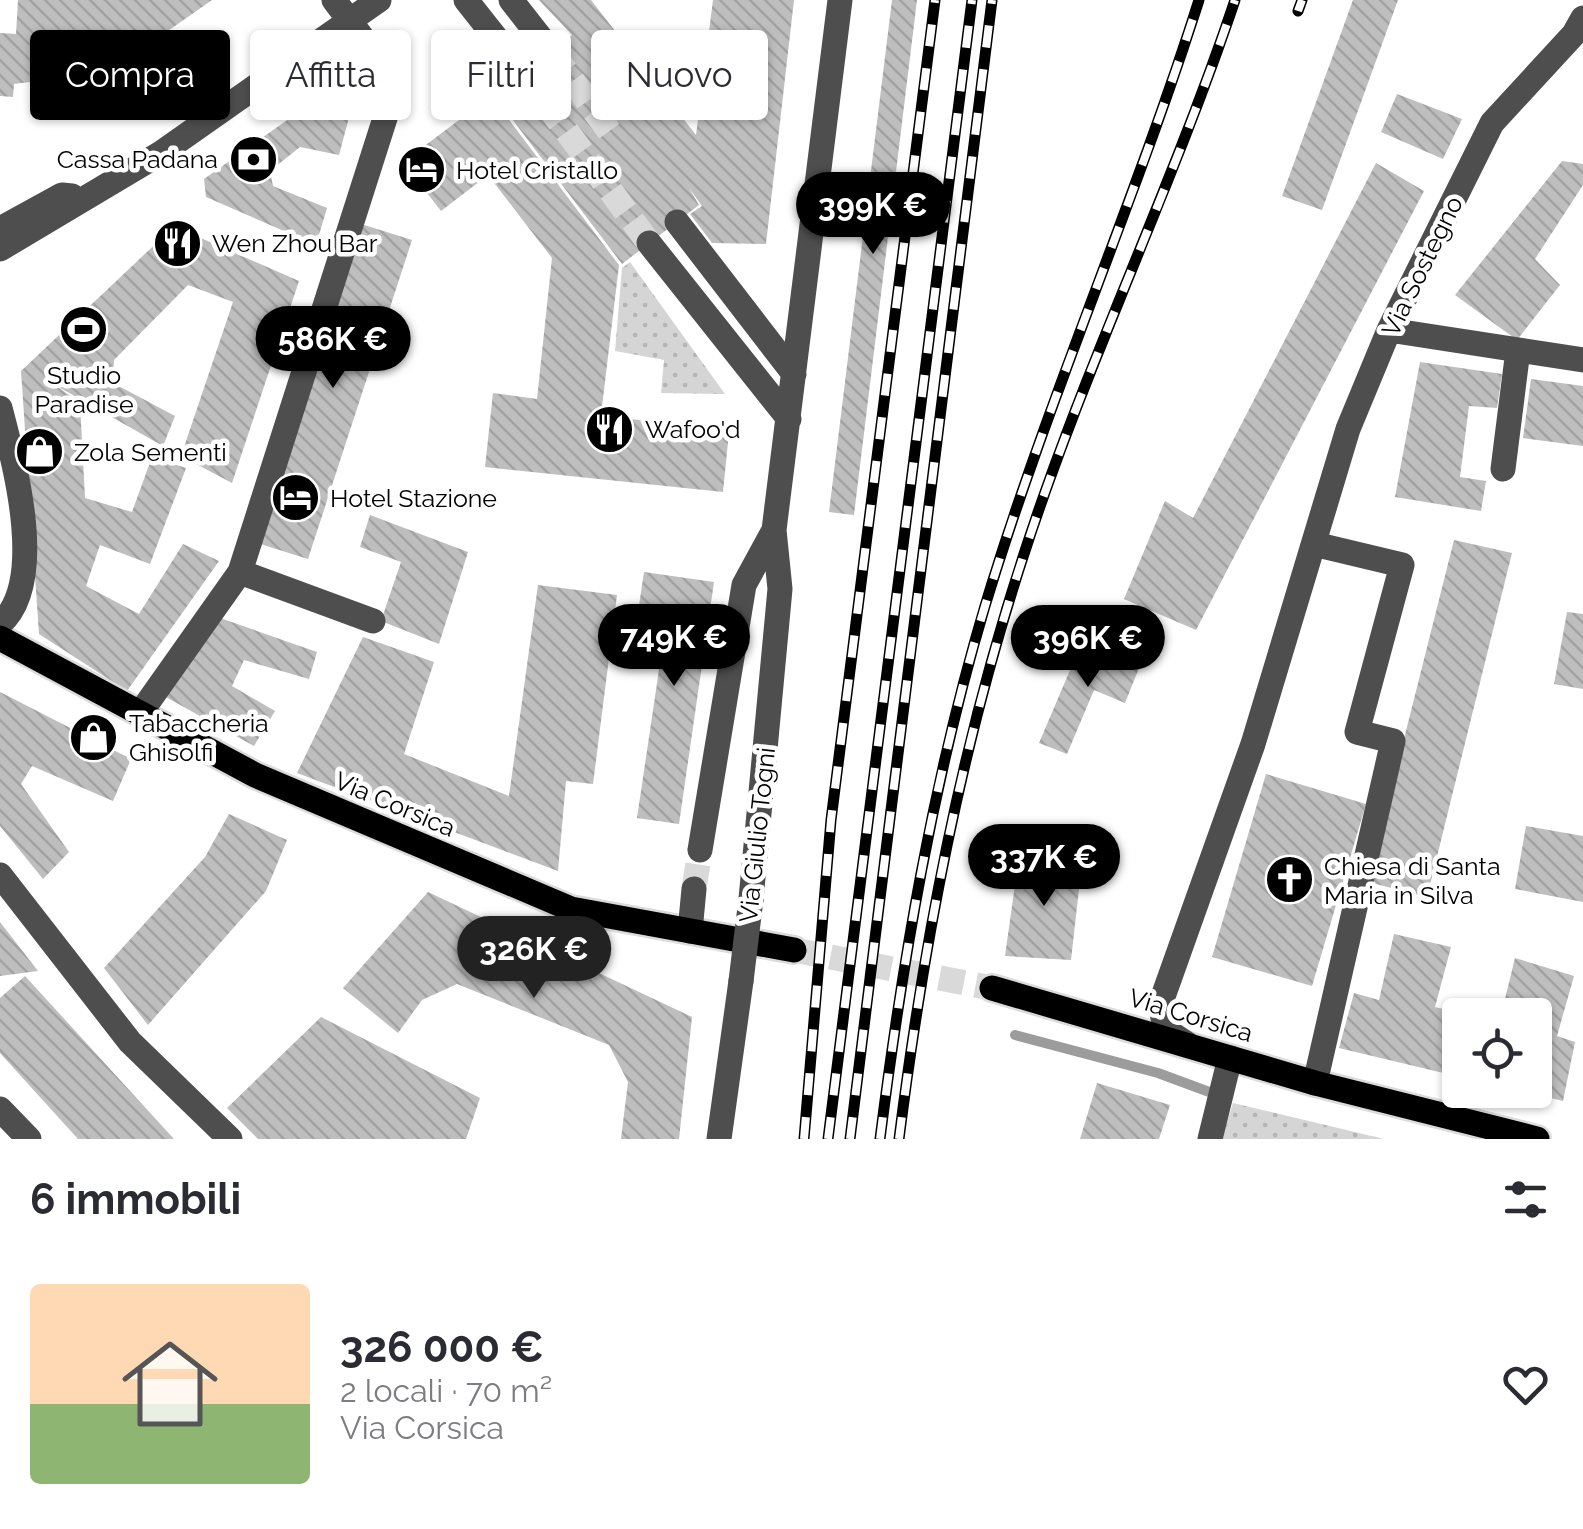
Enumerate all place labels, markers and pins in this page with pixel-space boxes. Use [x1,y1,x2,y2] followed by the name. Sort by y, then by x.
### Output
[227,133,279,185] bank icon: Cassa Padana
[57,144,218,174] place label: Cassa Padana
[395,144,447,196] hotel icon: Hotel Cristallo
[456,155,618,185] place label: Hotel Cristallo
[792,172,954,257] pin: 399K €
[151,217,203,269] restaurant icon: Wen Zhou Bar
[212,228,378,258] place label: Wen Zhou Bar
[58,303,110,355] sports icon: Studio Paradise
[252,306,414,391] pin: 586K €
[34,360,134,419] place label: Studio Paradise
[584,403,636,455] restaurant icon: Wafoo'd
[645,414,741,444] place label: Wafoo'd
[13,426,65,478] shop icon: Zola Sementi
[74,437,227,467] place label: Zola Sementi
[269,472,321,524] hotel icon: Hotel Stazione
[330,483,497,513] place label: Hotel Stazione
[593,604,755,689] pin: 749K €
[1007,605,1169,690] pin: 396K €
[129,708,269,767] place label: Tabaccheria Ghisolfi
[68,711,120,763] shop icon: Tabaccheria Ghisolfi
[963,824,1125,909] pin: 337K €
[1324,851,1501,910] place label: Chiesa di Santa Maria in Silva
[1263,854,1315,906] church icon: Chiesa di Santa Maria in Silva
[453,916,615,1001] pin: 326K €

